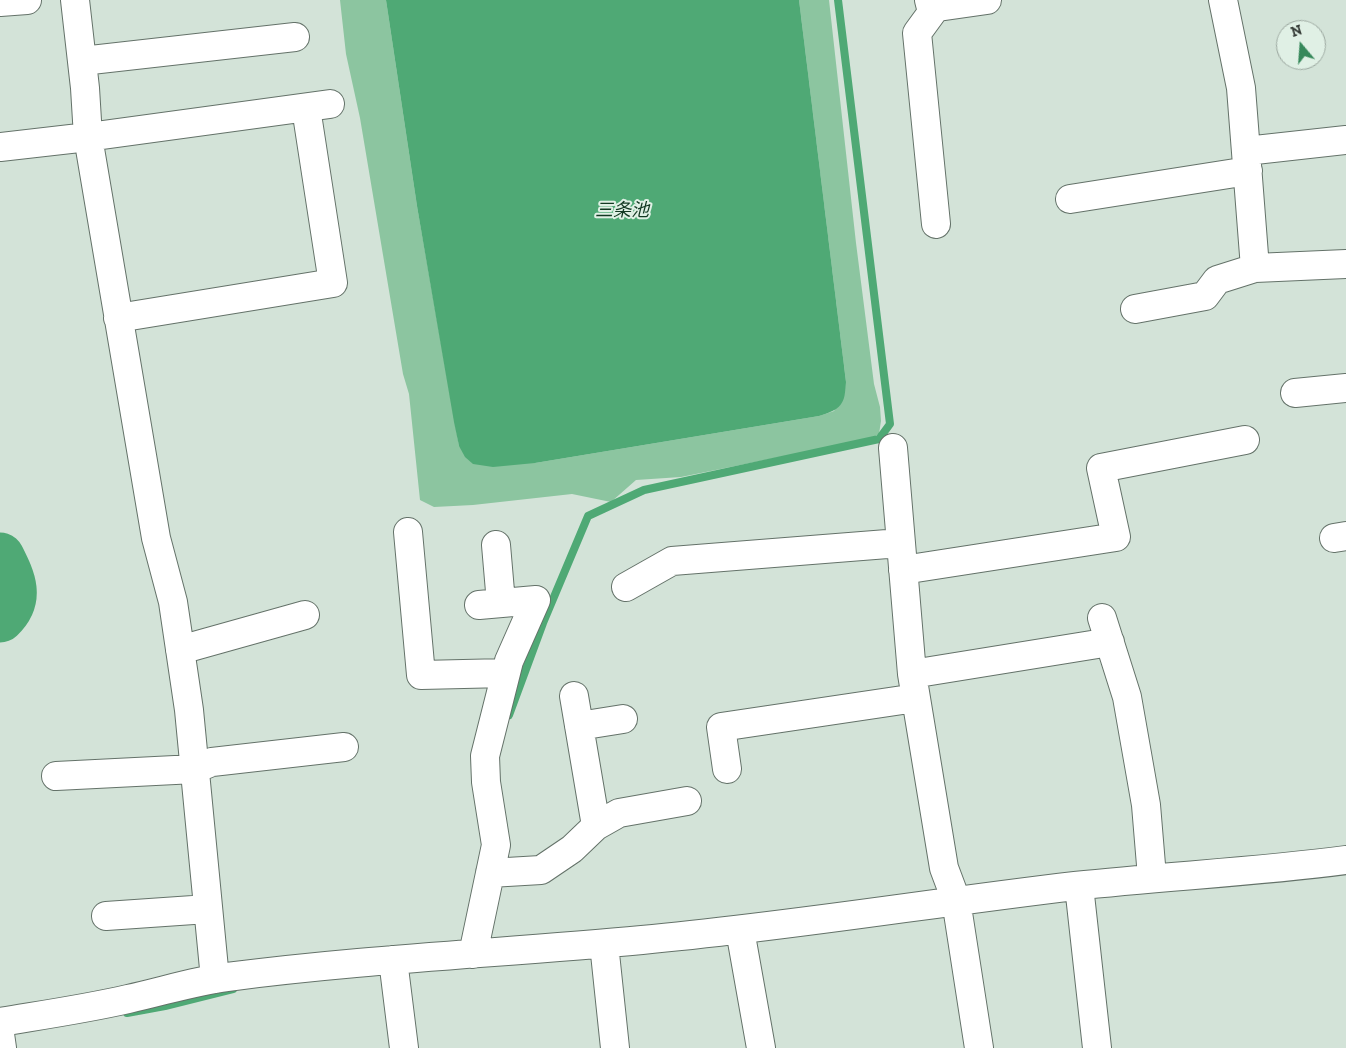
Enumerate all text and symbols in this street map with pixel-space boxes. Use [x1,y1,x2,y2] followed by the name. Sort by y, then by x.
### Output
[1276,20,1326,70] north arrow
[1289,21,1304,41] text: N
[595,200,649,222] water label: 三条池

